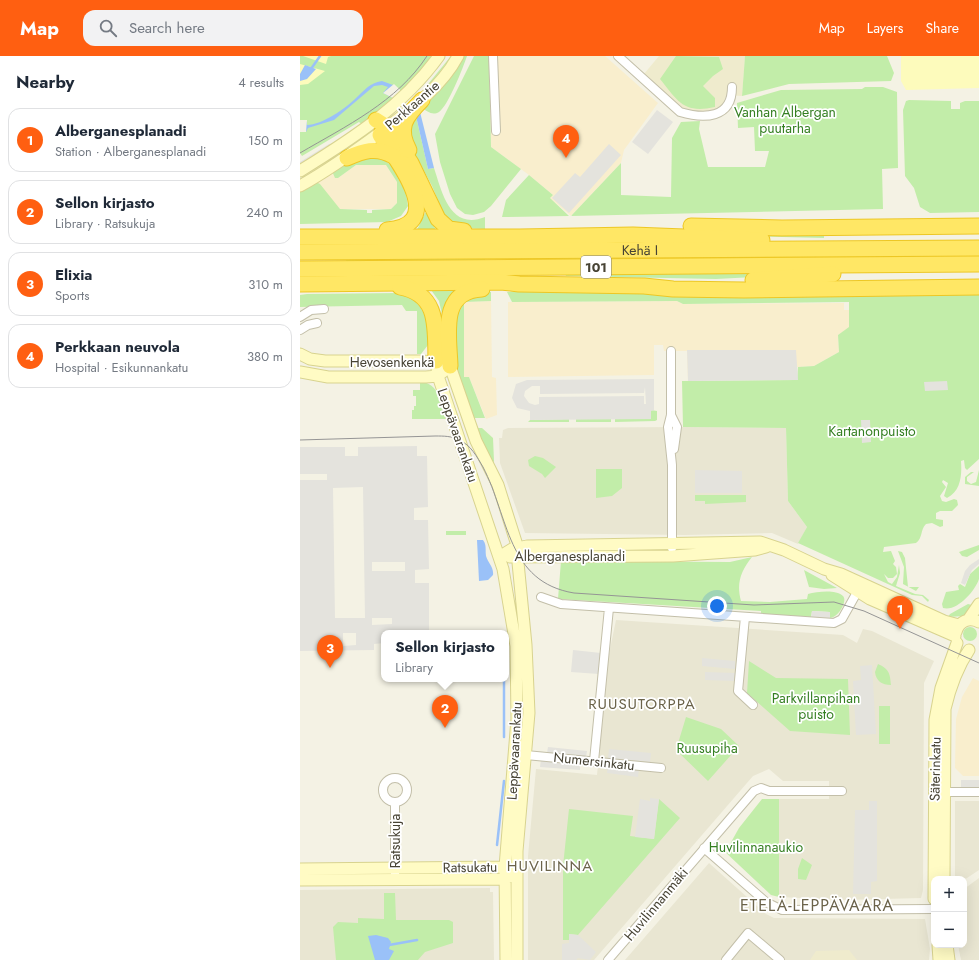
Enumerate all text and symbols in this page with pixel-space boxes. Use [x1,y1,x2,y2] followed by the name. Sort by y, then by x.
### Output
[83,10,363,46] search box
[20,15,59,42] text: Map
[97,17,119,39] icon: search
[129,17,205,39] text: Search here
[819,18,845,38] text: Map
[867,18,903,38] text: Layers
[925,18,959,38] text: Share
[16,70,74,94] text: Nearby
[238,73,284,92] text: 4 results
[380,76,444,134] street label: Perkkaantie
[734,102,836,138] park label: Vanhan Albergan puutarha
[55,120,187,142] text: Alberganesplanadi
[553,125,579,158] pin: 4
[27,131,33,150] text: 1
[248,131,283,150] text: 150 m
[55,142,207,161] text: Station · Alberganesplanadi
[55,192,155,214] text: Sellon kirjasto
[26,203,34,222] text: 2
[246,203,283,222] text: 240 m
[55,214,155,233] text: Library · Ratsukuja
[622,240,658,260] street label: Kehä I
[581,256,611,278] road number: 101
[55,264,92,286] text: Elixia
[26,275,34,294] text: 3
[248,275,283,294] text: 310 m
[55,286,89,305] text: Sports
[55,336,180,358] text: Perkkaan neuvola
[25,347,35,366] text: 4
[247,347,283,366] text: 380 m
[350,352,434,372] street label: Hevosenkenkä
[55,358,188,377] text: Hospital · Esikunnankatu
[433,385,483,485] street label: Leppävaarankatu
[828,421,916,441] park label: Kartanonpuisto
[515,546,625,566] street label: Alberganesplanadi
[707,596,727,616] your location
[887,596,913,629] pin: 1
[381,630,509,682] popup
[317,635,343,668] pin: 3
[395,636,495,658] text: Sellon kirjasto
[395,658,433,677] text: Library
[772,688,860,724] park label: Parkvillanpihan puisto
[588,693,696,715] district label: RUUSUTORPPA
[432,695,458,728] pin: 2
[501,701,527,801] street label: Leppävaarankatu
[924,737,946,801] street label: Säterinkatu
[676,738,738,758] park label: Ruusupiha
[552,747,636,775] street label: Numersinkatu
[385,814,405,868] street label: Ratsukuja
[709,837,804,857] park label: Huvilinnanaukio
[507,855,593,877] district label: HUVILINNA
[443,857,497,877] street label: Ratsukatu
[619,863,693,945] street label: Huvilinnanmäki
[931,876,967,948] map controls
[931,876,967,912] button: +
[740,894,894,917] district label: ETELÄ-LEPPÄVAARA
[931,912,967,948] button: −

